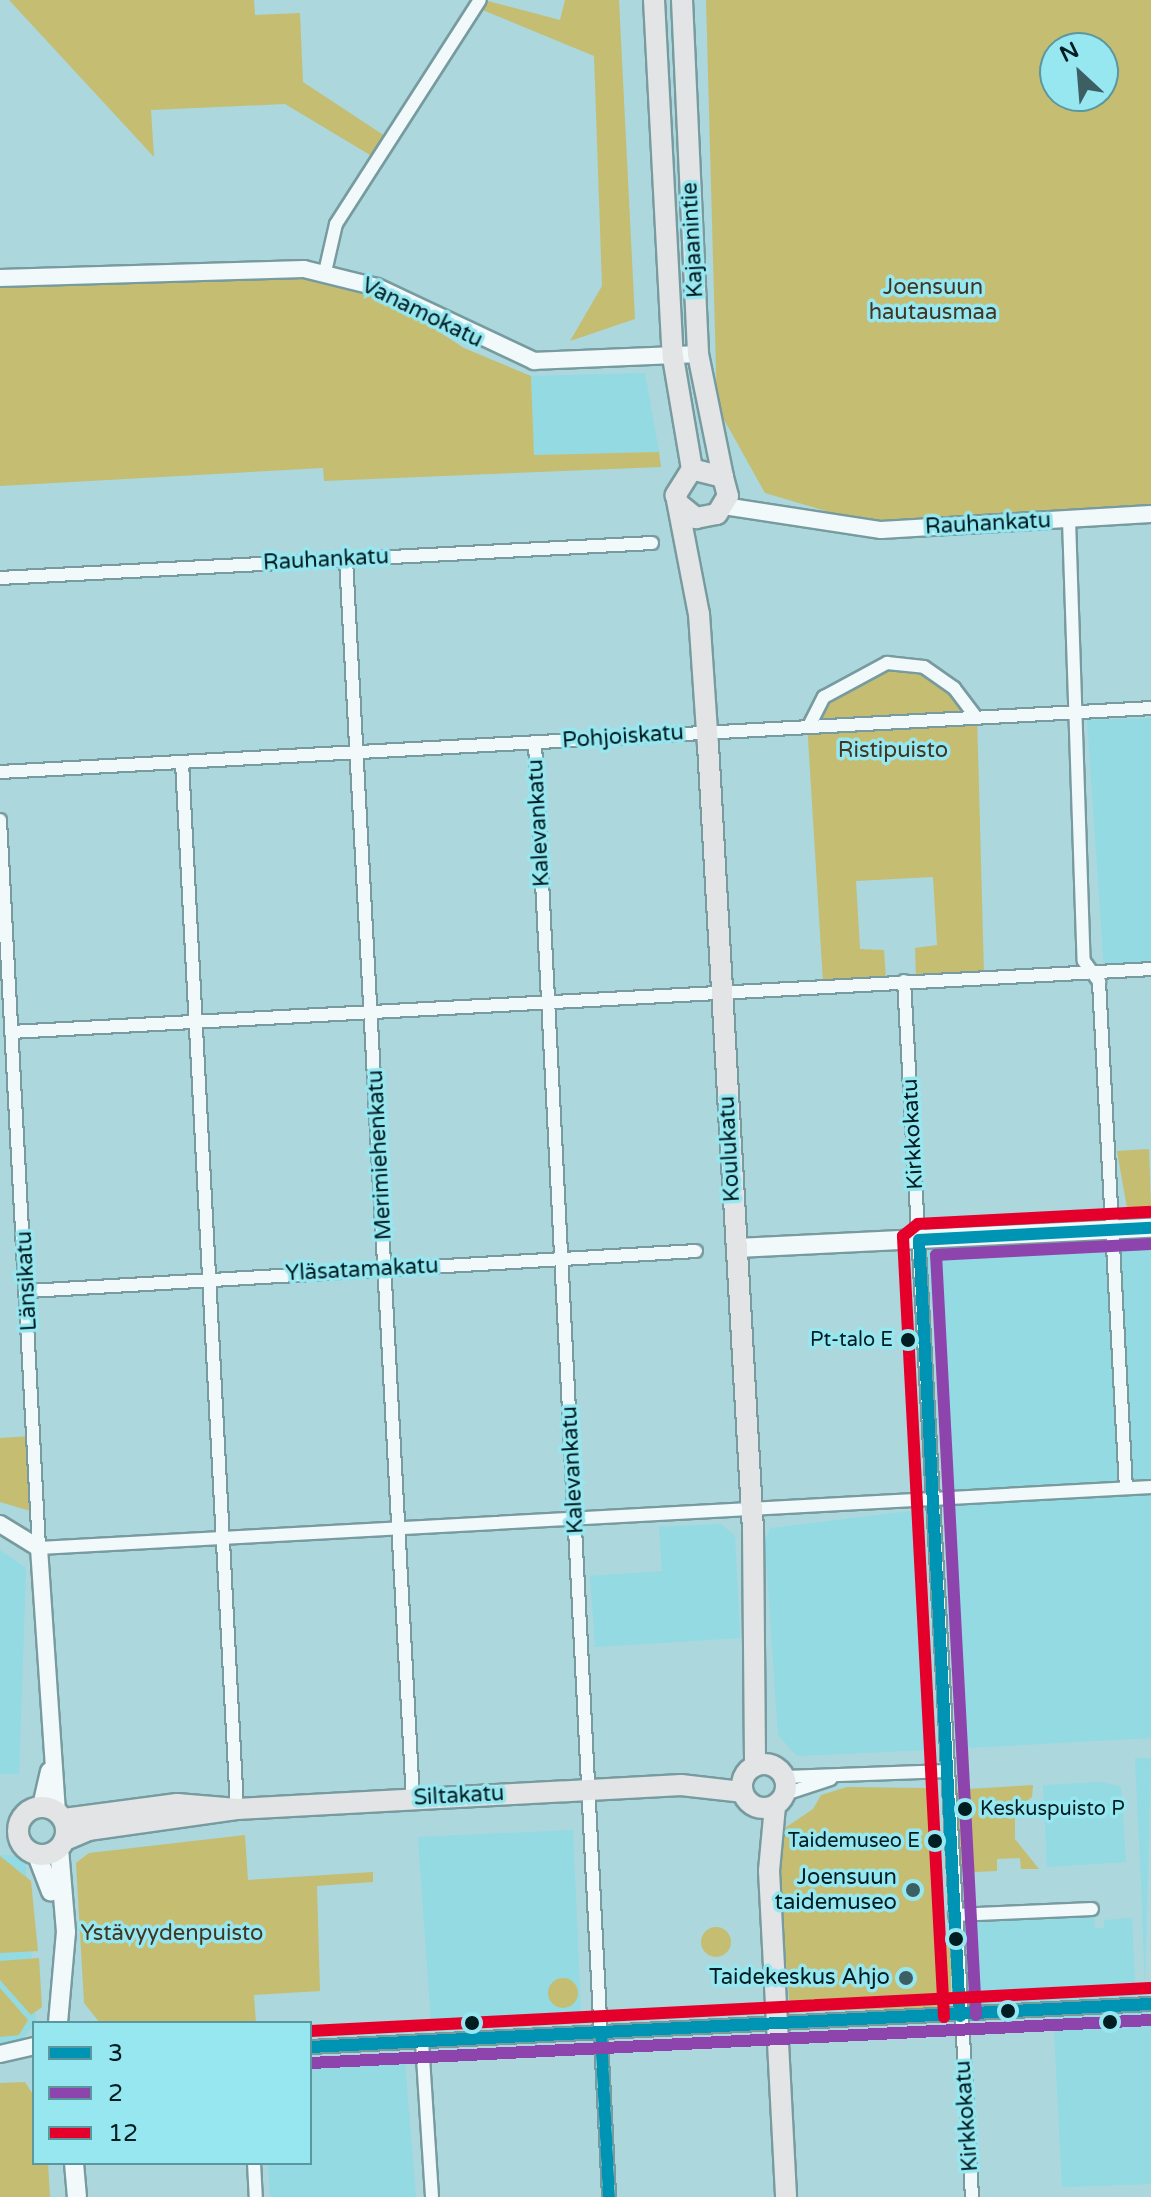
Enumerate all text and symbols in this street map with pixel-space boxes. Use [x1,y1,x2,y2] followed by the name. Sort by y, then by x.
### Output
[1039,32,1119,112] north arrow
[1056,37,1083,68] text: N
[677,182,709,298] street label: Kajaanintie
[357,272,487,354] street label: Vanamokatu
[869,274,997,326] park label: Joensuun hautausmaa
[924,508,1052,540] street label: Rauhankatu
[262,544,390,576] street label: Rauhankatu
[561,720,685,754] street label: Pohjoiskatu
[838,738,948,764] park label: Ristipuisto
[522,758,556,888] street label: Kalevankatu
[362,1069,398,1241] street label: Merimiehenkatu
[897,1078,929,1190] street label: Kirkkokatu
[714,1095,746,1203] street label: Koulukatu
[11,1230,43,1332] street label: Länsikatu
[285,1253,439,1287] street label: Yläsatamakatu
[810,1328,893,1352] place label: Pt-talo E
[900,1332,916,1348] marker: Pt-talo E
[556,1405,590,1535] street label: Kalevankatu
[413,1780,505,1812] street label: Siltakatu
[980,1797,1125,1821] place label: Keskuspuisto P
[957,1801,973,1817] marker: Keskuspuisto P
[788,1829,920,1853] place label: Taidemuseo E
[927,1833,943,1849] marker: Taidemuseo E
[775,1864,897,1916] place label: Joensuun taidemuseo
[904,1881,922,1899] marker: Joensuun taidemuseo
[81,1921,263,1947] park label: Ystävyydenpuisto
[948,1931,964,1947] unlabelled marker
[709,1965,890,1991] place label: Taidekeskus Ahjo
[897,1969,915,1987] marker: Taidekeskus Ahjo
[1000,2003,1016,2019] unlabelled marker
[1102,2014,1118,2030] unlabelled marker
[464,2015,480,2031] unlabelled marker
[32,2021,312,2165] legend
[108,2039,123,2068] text: 3
[950,2059,984,2173] street label: Kirkkokatu
[108,2079,123,2108] text: 2
[108,2119,138,2148] text: 12

